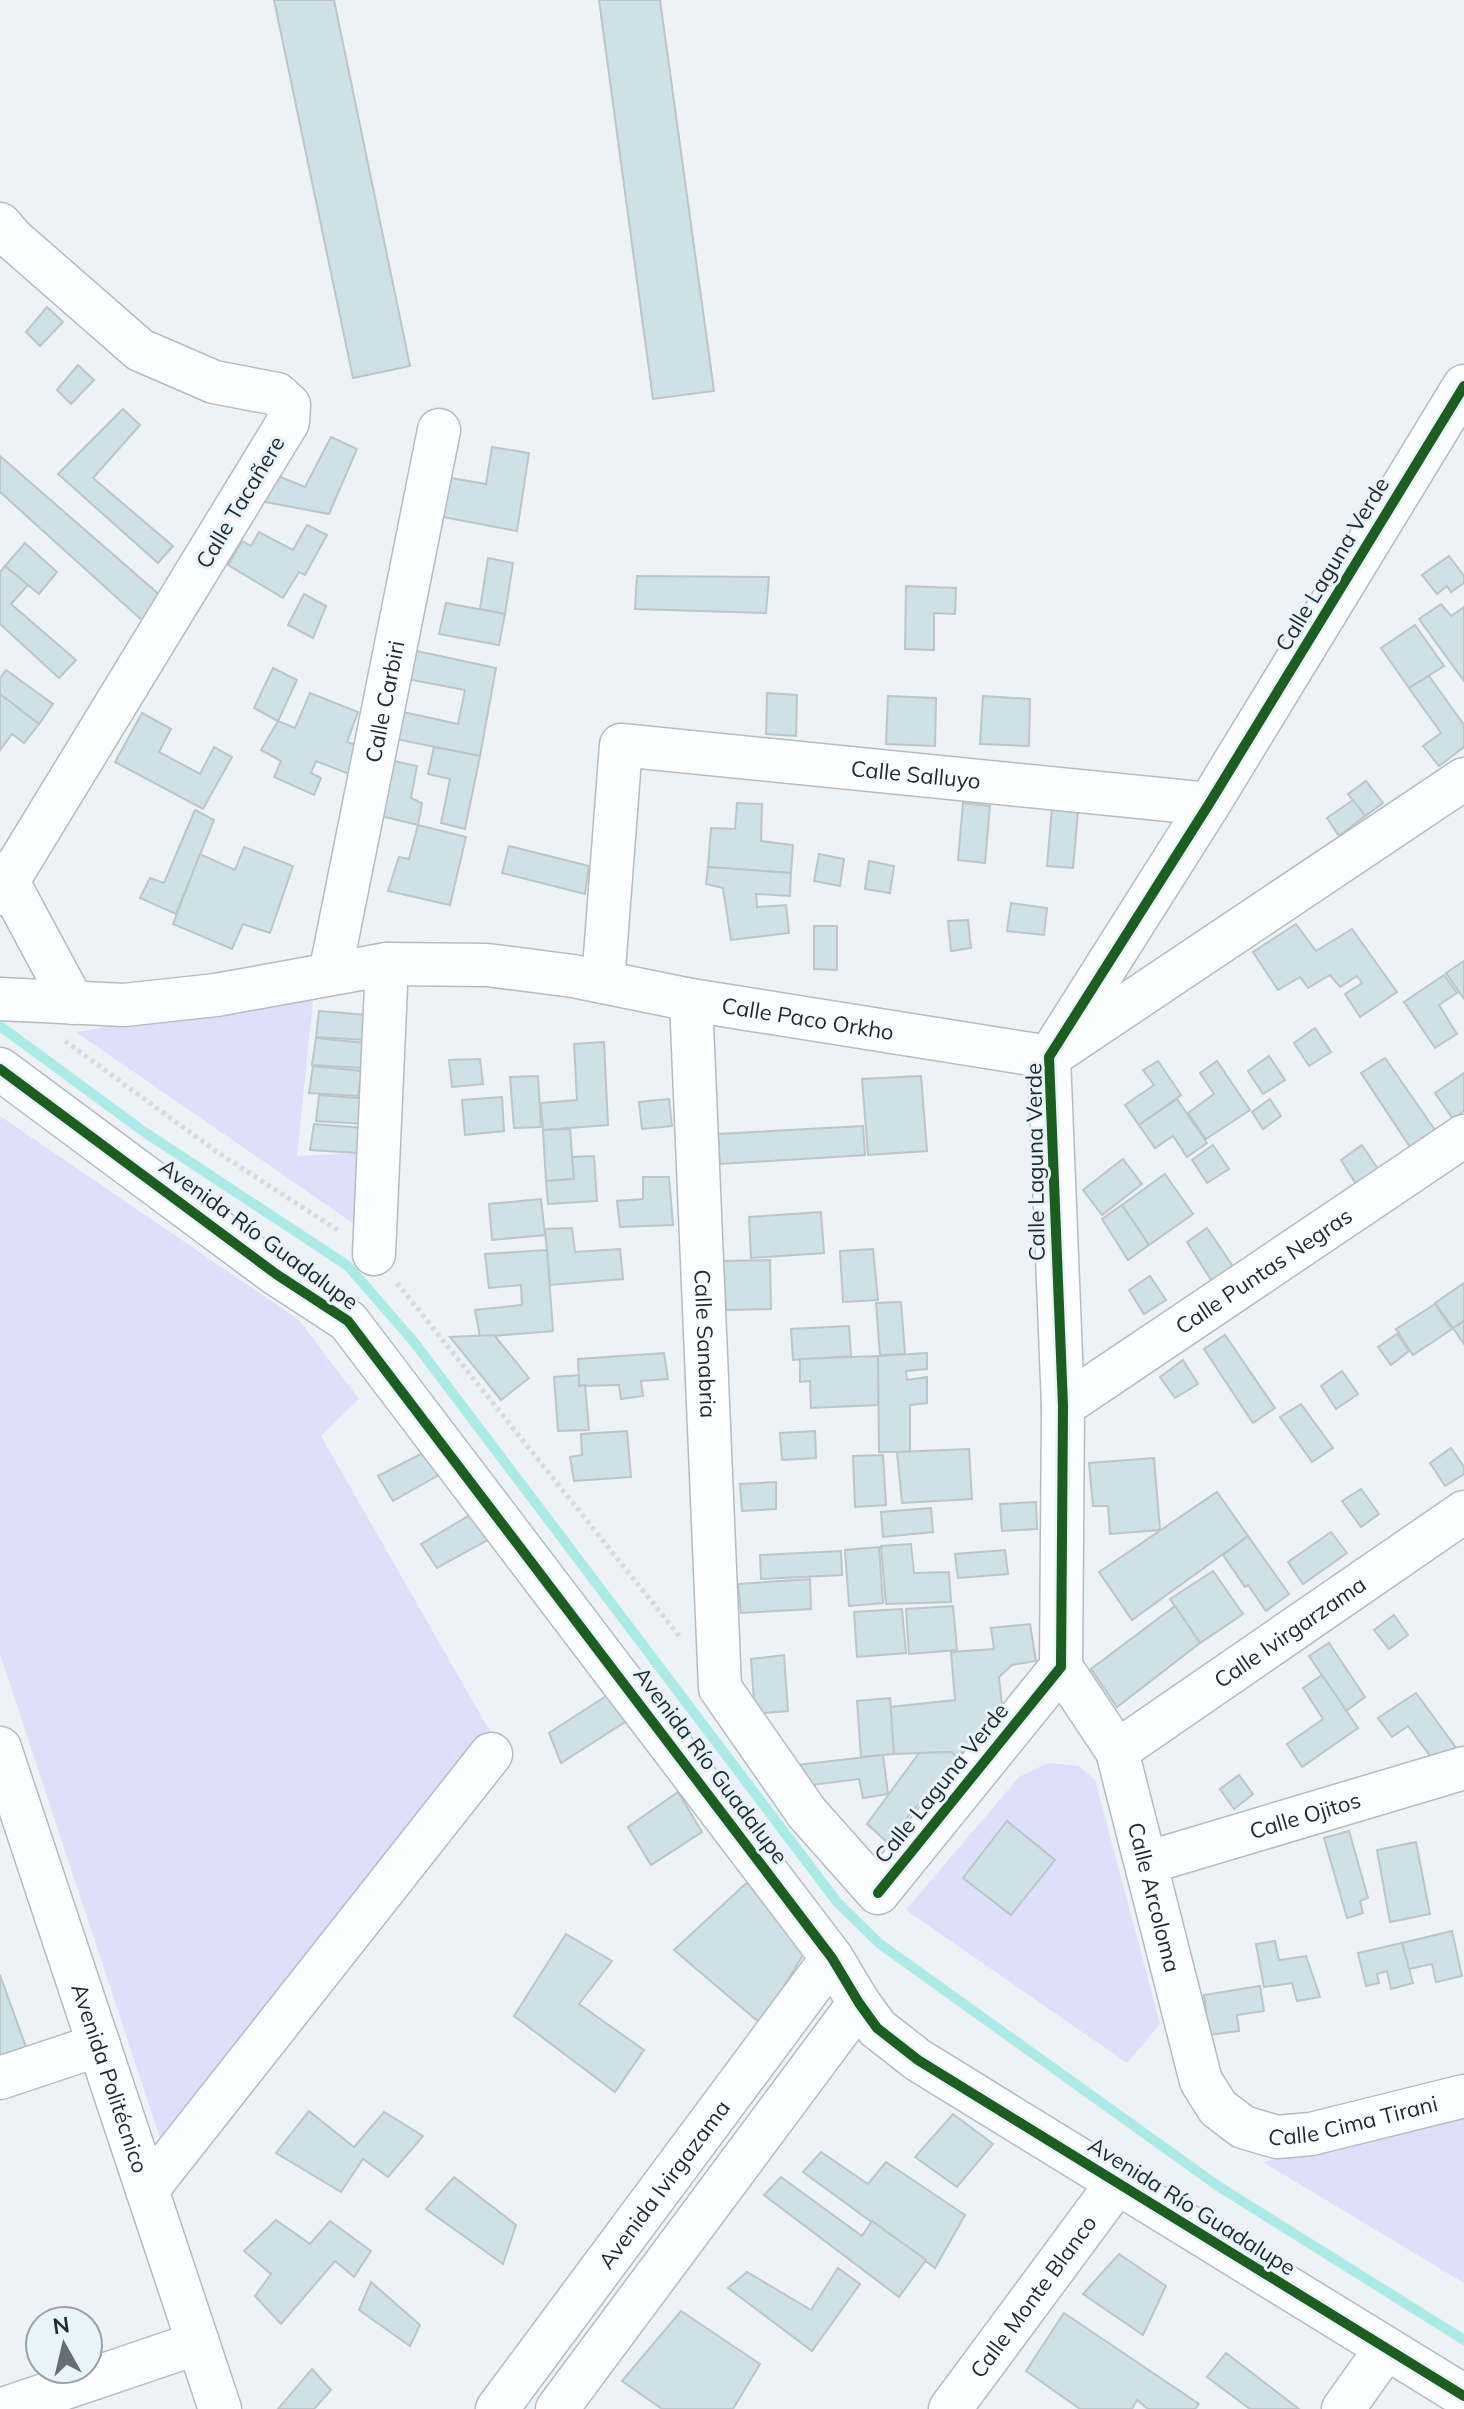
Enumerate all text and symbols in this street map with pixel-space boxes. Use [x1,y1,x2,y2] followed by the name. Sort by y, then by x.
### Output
[189,431,291,573] street label: Calle Tacañere
[1269,472,1395,656] street label: Calle Laguna Verde
[359,638,410,765] street label: Calle Carbiri
[850,754,982,795] street label: Calle Salluyo
[720,991,896,1046] street label: Calle Paco Orkho
[1019,1063,1051,1261] street label: Calle Laguna Verde
[154,1152,364,1316] street label: Avenida Río Guadalupe
[1170,1201,1357,1340] street label: Calle Puntas Negras
[688,1269,723,1419] street label: Calle Sanabria
[1209,1570,1371,1694] street label: Calle Ivirgarzama
[628,1661,794,1869] street label: Avenida Río Guadalupe
[868,1697,1014,1869] street label: Calle Laguna Verde
[1246,1786,1364,1845] street label: Calle Ojitos
[1122,1819,1187,1975] street label: Calle Arcoloma
[65,1980,154,2177] street label: Avenida Politécnico
[1265,2089,1440,2152] street label: Calle Cima Tirani
[592,2094,736,2274] street label: Avenida Ivirgazama
[1083,2131,1301,2281] street label: Avenida Río Guadalupe
[964,2210,1103,2383] street label: Calle Monte Blanco
[24,2305,104,2385] north arrow
[51,2310,71,2340] text: N

